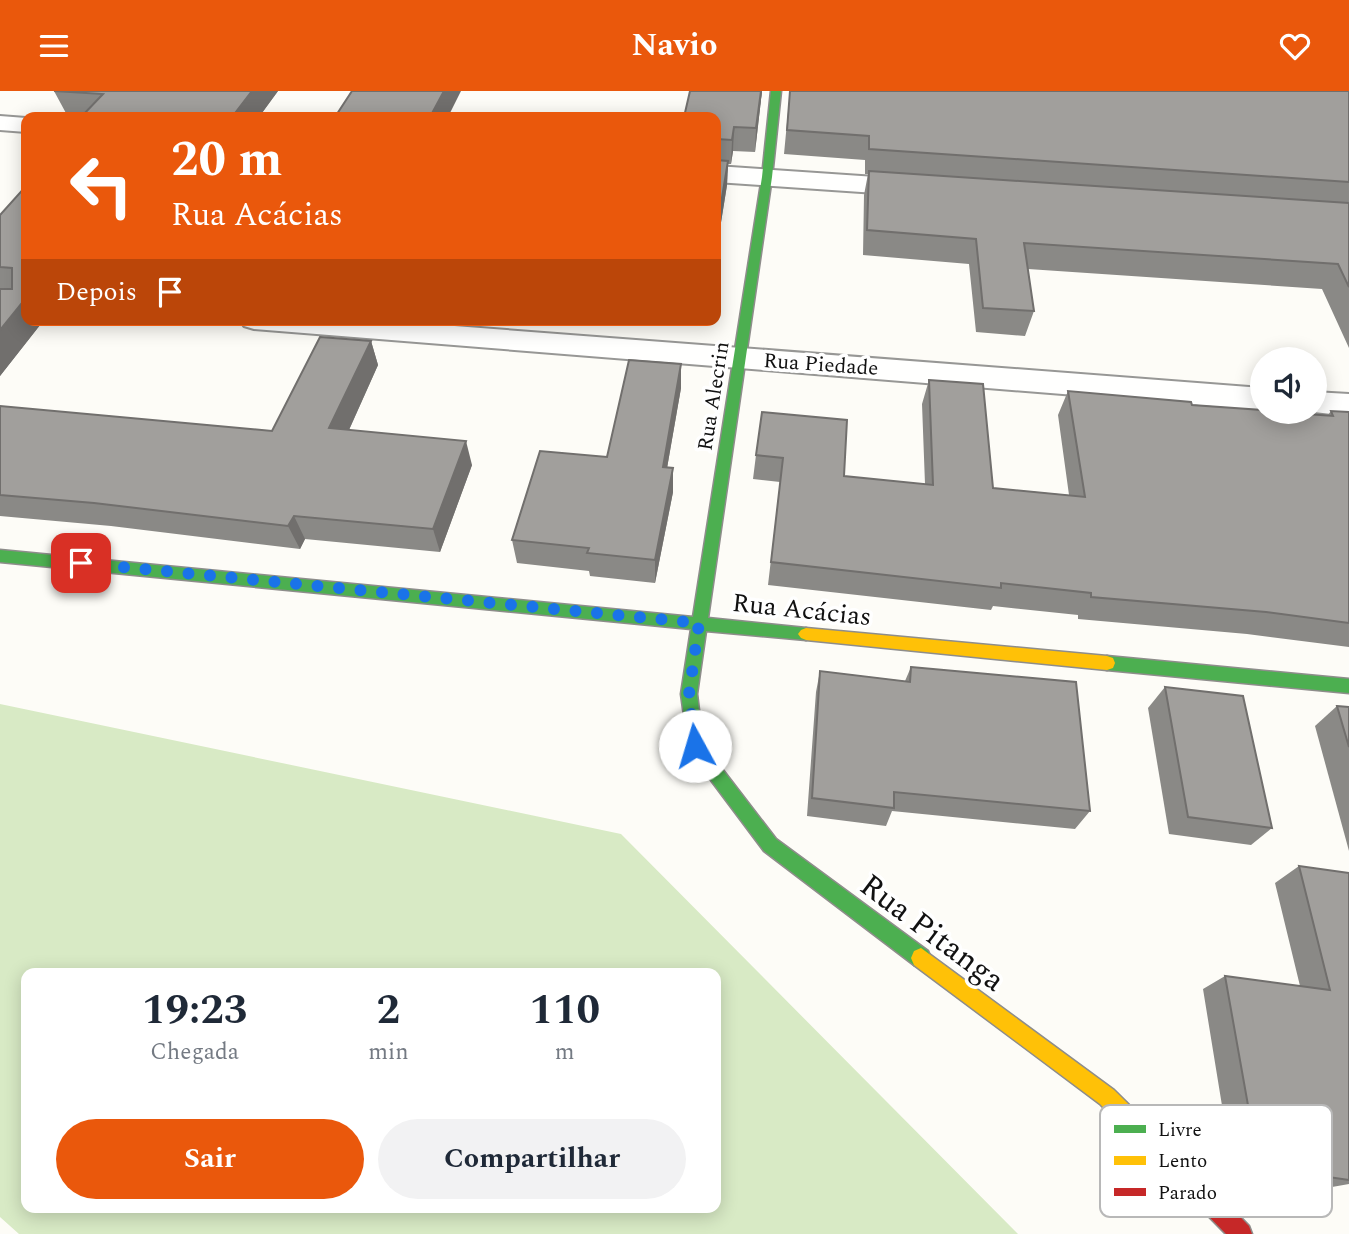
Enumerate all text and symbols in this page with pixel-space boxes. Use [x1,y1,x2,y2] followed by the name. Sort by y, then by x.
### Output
[631,21,718,70] text: Navio
[35,27,73,65] icon: menu
[1276,27,1314,65] icon: heart
[171,123,282,198] text: 20 m
[56,140,147,231] icon: left
[171,191,343,240] text: Rua Acácias
[56,272,137,312] text: Depois
[151,273,189,311] icon: arrive
[690,339,738,453] street label: Rua Alecrin
[762,345,880,385] street label: Rua Piedade
[1250,347,1327,424] map controls
[1250,347,1327,424] button: sound
[51,533,111,593] pin
[62,544,100,582] icon: arrive
[730,583,873,637] street label: Rua Acácias
[658,709,732,783] position arrow
[849,862,1016,1005] street label: Rua Pitanga
[142,979,247,1042] text: 19:23
[377,979,400,1042] text: 2
[529,979,600,1042] text: 110
[150,1035,239,1070] text: Chegada
[368,1035,409,1070] text: min
[555,1035,575,1070] text: m
[1100,1105,1332,1217] legend
[1158,1116,1202,1145] text: Livre
[56,1119,364,1199] button: Sair
[378,1119,686,1199] button: Compartilhar
[1158,1147,1207,1176] text: Lento
[1158,1179,1217,1208] text: Parado

